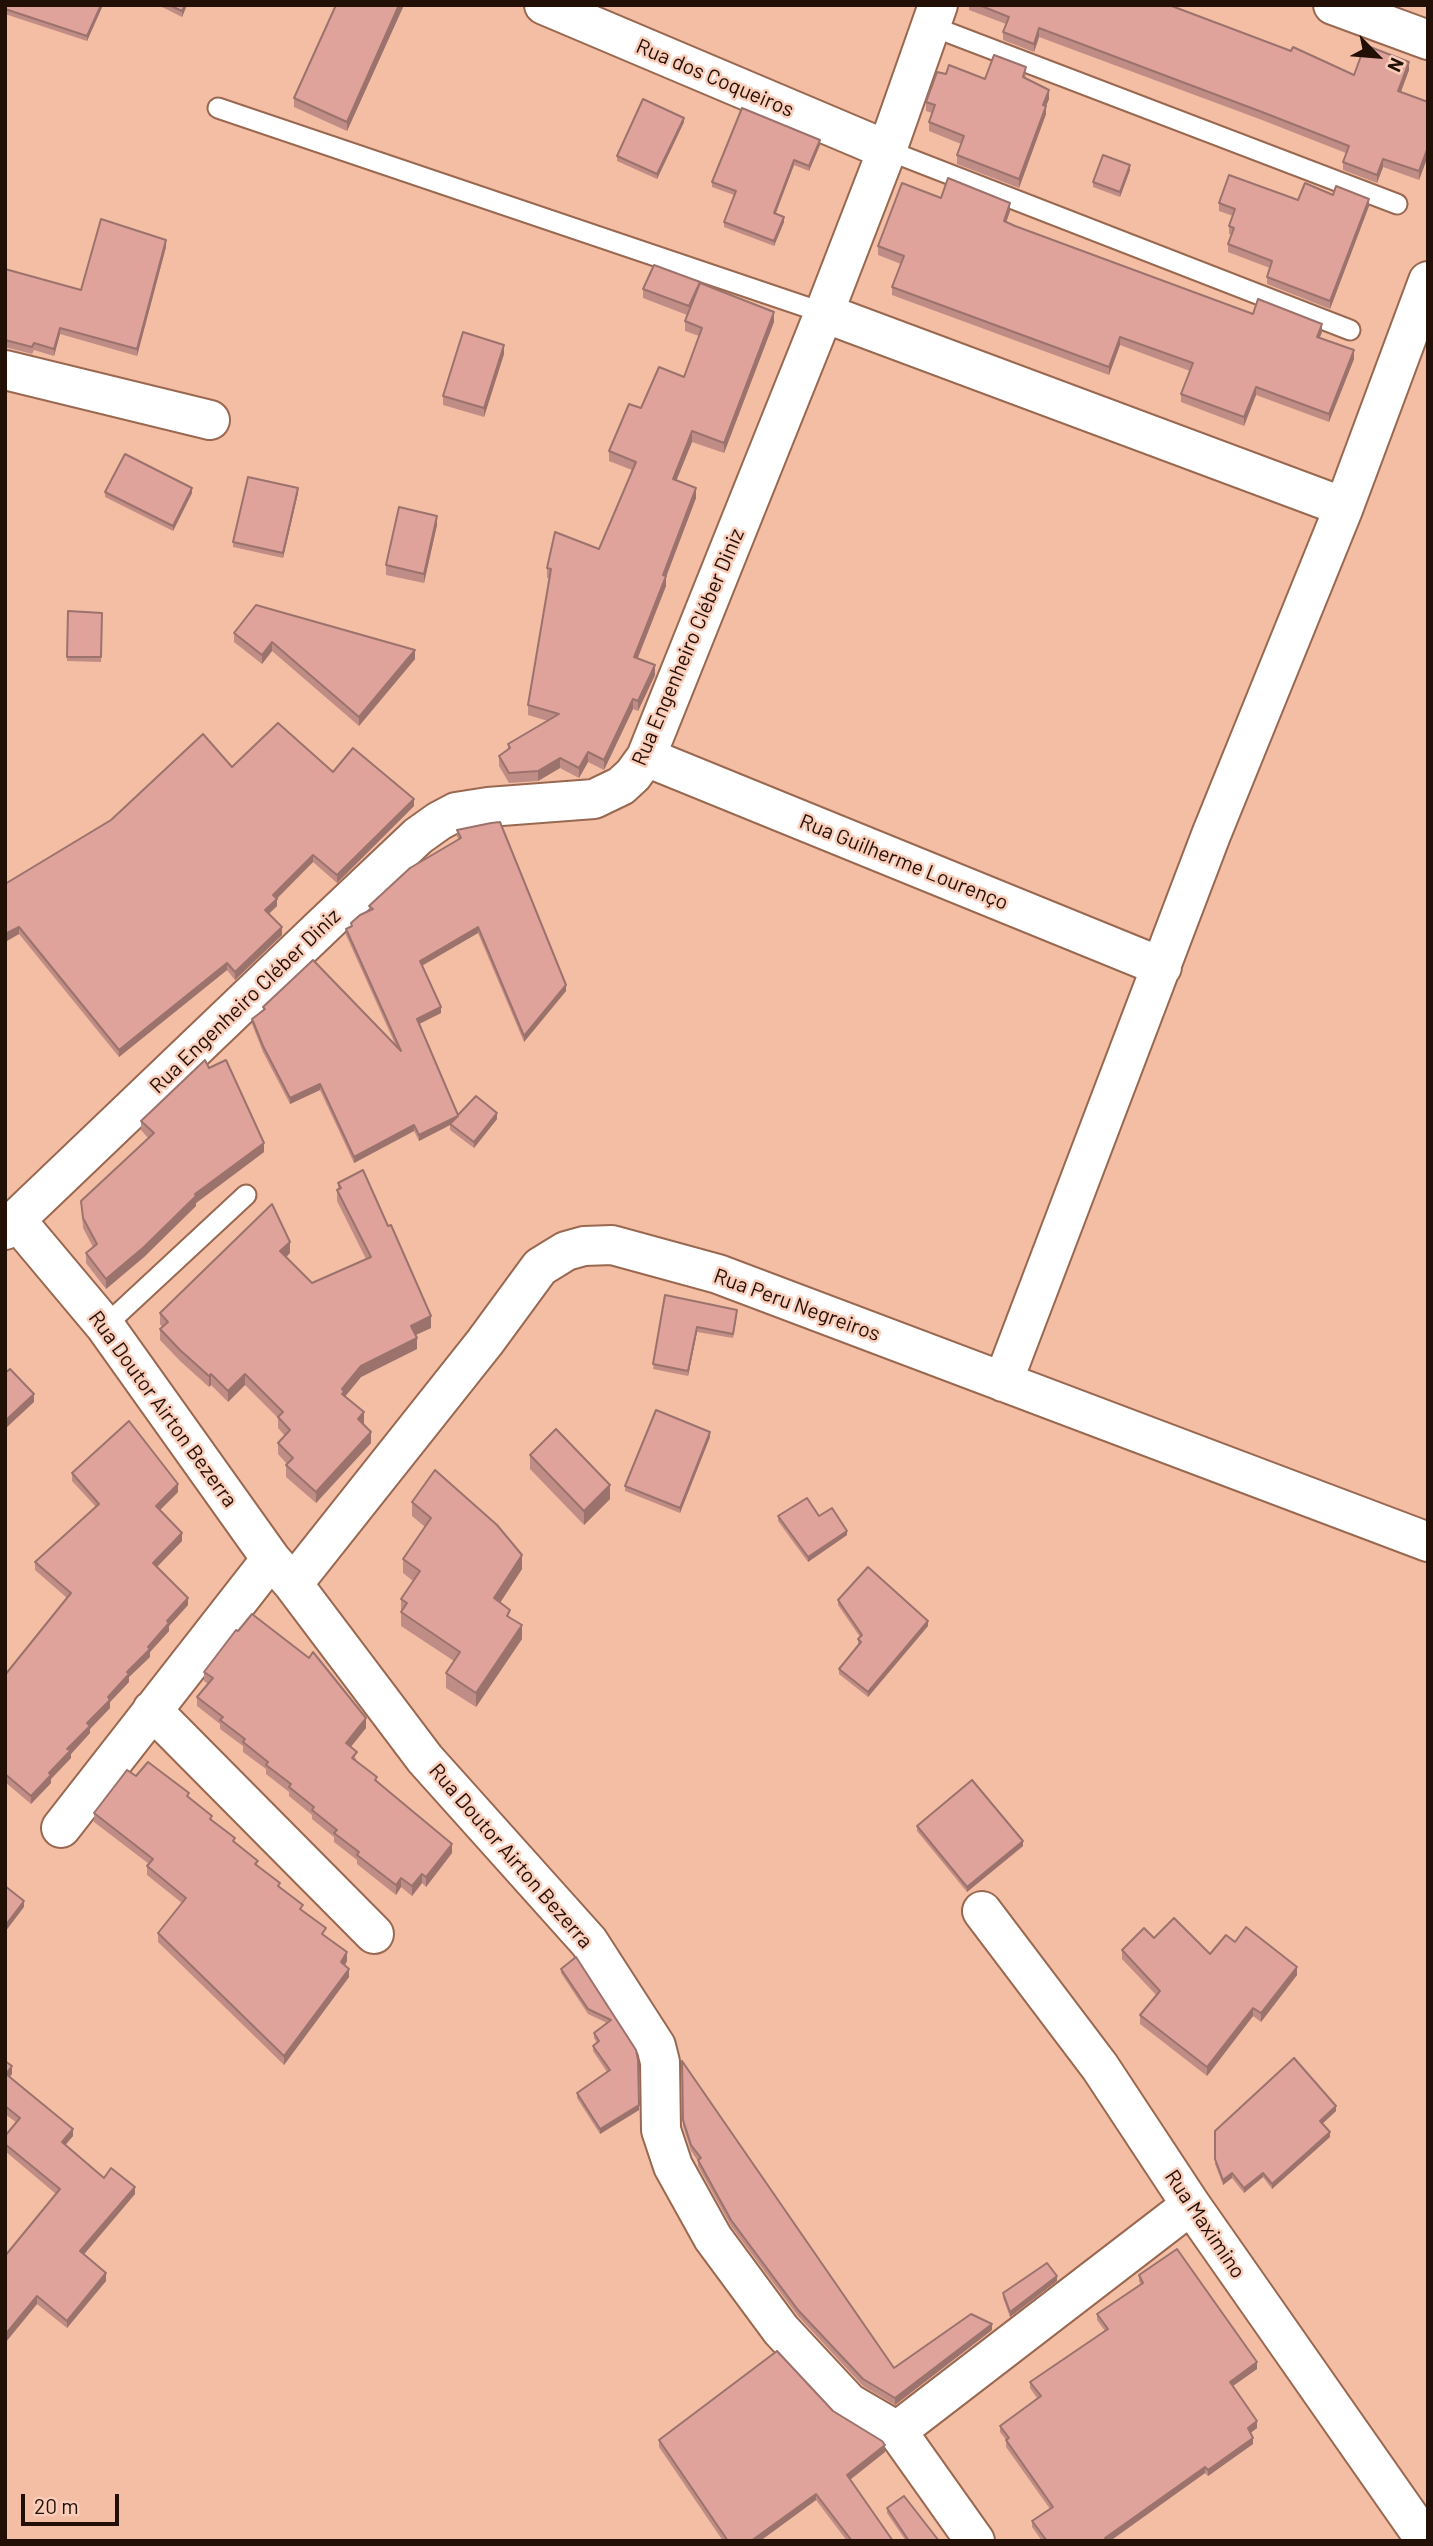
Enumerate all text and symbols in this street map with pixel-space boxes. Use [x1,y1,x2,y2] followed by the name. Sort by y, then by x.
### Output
[1342,21,1412,91] north arrow
[632,33,798,123] street label: Rua dos Coqueiros
[1383,54,1410,76] text: N
[627,525,749,769] street label: Rua Engenheiro Cléber Diniz
[796,809,1012,915] street label: Rua Guilherme Lourenço
[144,903,346,1099] street label: Rua Engenheiro Cléber Diniz
[710,1263,884,1347] street label: Rua Peru Negreiros
[83,1306,243,1512] street label: Rua Doutor Airton Bezerra
[424,1758,598,1954] street label: Rua Doutor Airton Bezerra
[1159,2165,1251,2283] street label: Rua Maximino
[24,2480,122,2524] scale bar
[34,2493,79,2518] text: 20 m

